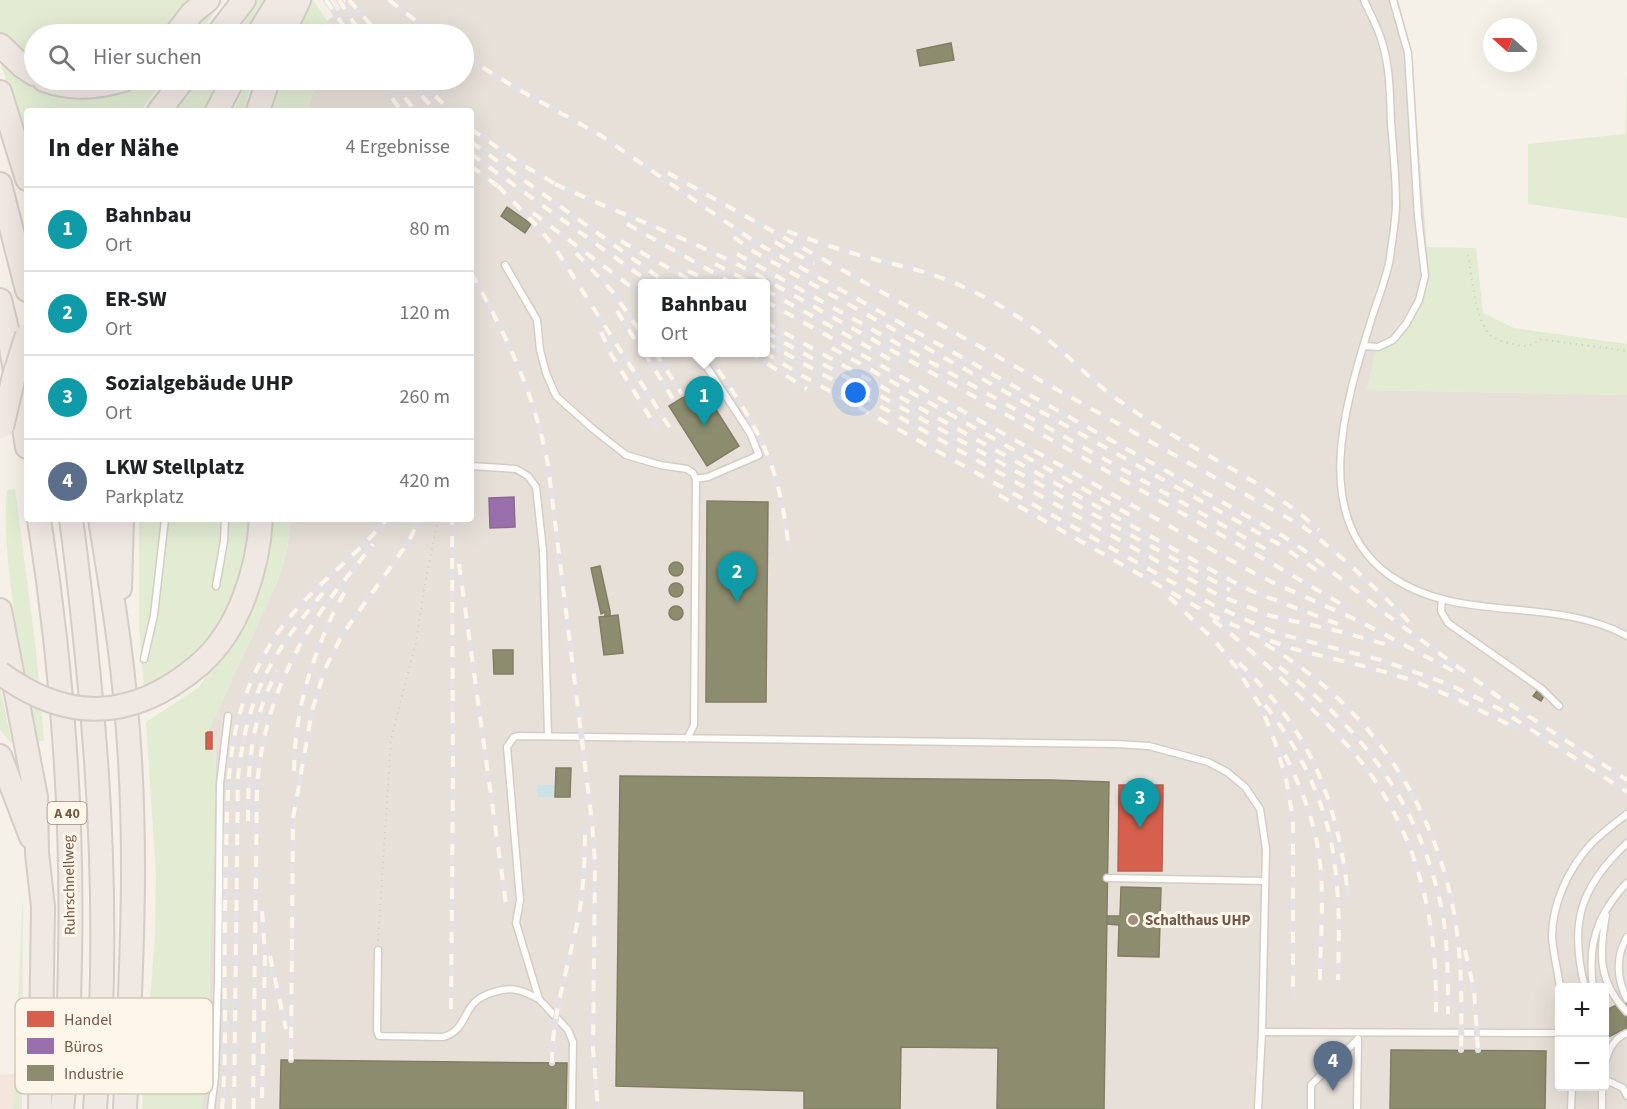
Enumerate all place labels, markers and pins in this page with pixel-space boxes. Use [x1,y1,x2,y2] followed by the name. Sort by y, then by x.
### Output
[684,376,724,426] pin: 1
[718,552,756,602] pin: 2
[1120,778,1160,828] pin: 3
[1145,910,1251,931] place label: Schalthaus UHP
[1126,913,1140,927] marker: Schalthaus UHP
[1314,1042,1352,1091] pin: 4

